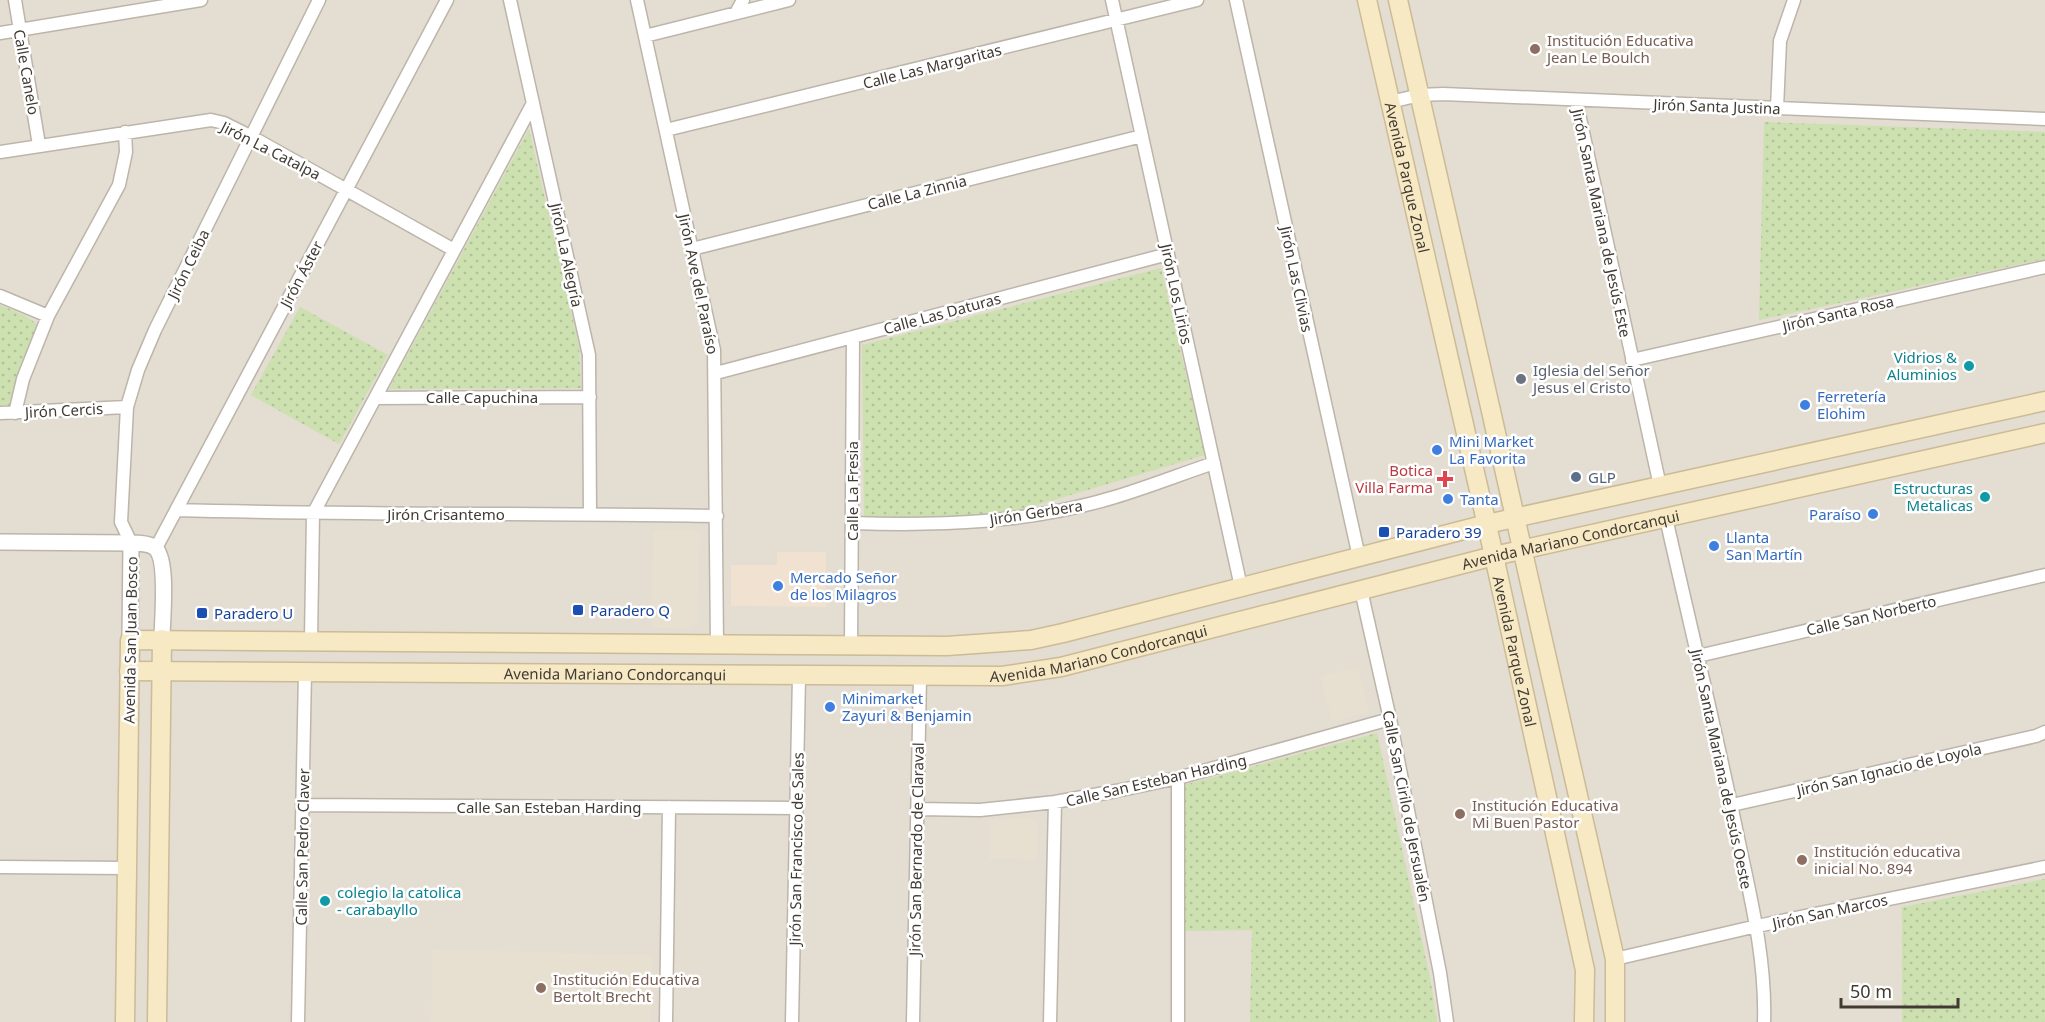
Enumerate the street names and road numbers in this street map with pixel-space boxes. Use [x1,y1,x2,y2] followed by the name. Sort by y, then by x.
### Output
[10,28,44,116] street label: Calle Canelo
[861,39,1003,93] street label: Calle Las Margaritas
[1651,94,1781,118] street label: Jirón Santa Justina
[1381,100,1434,255] street label: Avenida Parque Zonal
[1568,105,1636,339] street label: Jirón Santa Mariana de Jesús Este
[216,115,324,184] street label: Jirón La Catalpa
[865,170,969,214] street label: Calle La Zinnia
[546,199,588,309] street label: Jirón La Alegría
[674,210,724,356] street label: Jirón Ave del Paraíso
[1276,222,1318,334] street label: Jirón Las Clivias
[162,226,214,304] street label: Jirón Ceiba
[274,237,327,313] street label: Jirón Áster
[1156,240,1197,346] street label: Jirón Los Lirios
[881,288,1003,338] street label: Calle Las Daturas
[1778,290,1896,336] street label: Jirón Santa Rosa
[426,387,538,407] street label: Calle Capuchina
[22,398,104,422] street label: Jirón Cercis
[842,441,862,541] street label: Calle La Fresia
[986,495,1084,530] street label: Jirón Gerbera
[385,504,505,524] street label: Jirón Crisantemo
[1460,505,1681,574] street label: Avenida Mariano Condorcanqui
[119,556,141,724] street label: Avenida San Juan Bosco
[1489,574,1541,729] street label: Avenida Parque Zonal
[1804,590,1938,640] street label: Calle San Norberto
[990,620,1209,686] street label: Avenida Mariano Condorcanqui
[1686,645,1757,891] street label: Jirón Santa Mariana de Jesús Oeste
[504,663,726,684] street label: Avenida Mariano Condorcanqui
[1379,708,1435,904] street label: Calle San Cirilo de Jersualén
[1793,738,1983,800] street label: Jirón San Ignacio de Loyola
[904,742,928,958] street label: Jirón San Bernardo de Claraval
[1064,749,1248,811] street label: Calle San Esteban Harding
[784,752,808,948] street label: Jirón San Francisco de Sales
[291,768,313,926] street label: Calle San Pedro Claver
[456,797,642,817] street label: Calle San Esteban Harding
[1769,889,1889,933] street label: Jirón San Marcos

